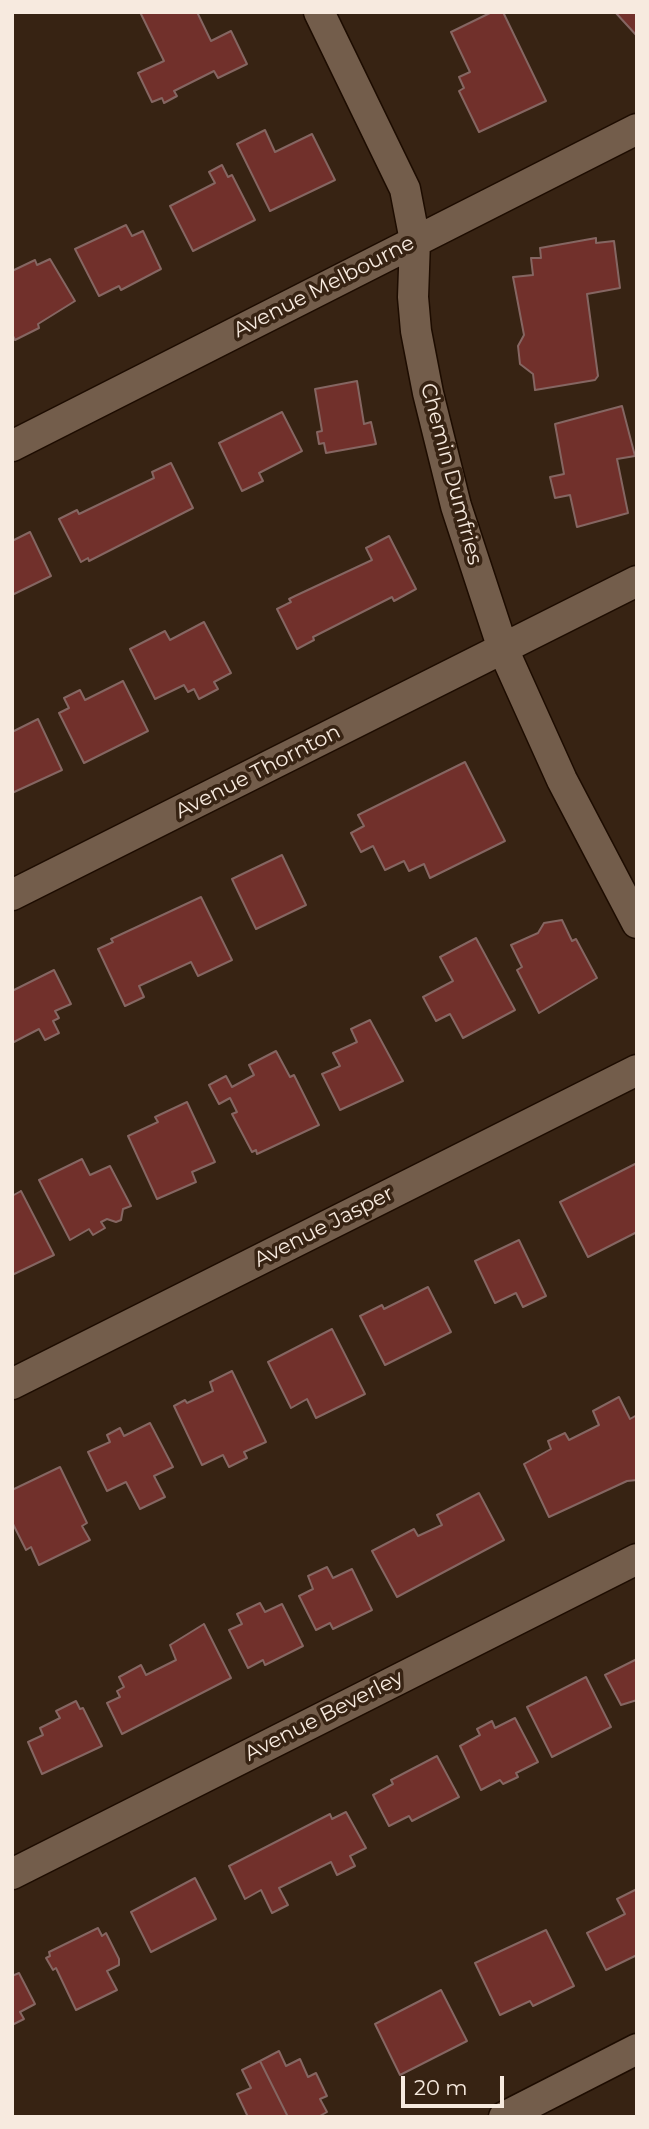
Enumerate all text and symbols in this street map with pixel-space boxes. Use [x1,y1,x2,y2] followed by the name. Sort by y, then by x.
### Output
[229,230,419,344] street label: Avenue Melbourne
[415,380,487,568] street label: Chemin Dumfries
[171,719,345,825] street label: Avenue Thornton
[250,1181,398,1273] street label: Avenue Jasper
[240,1665,408,1767] street label: Avenue Beverley
[404,2062,507,2106] scale bar
[414,2075,468,2100] text: 20 m

